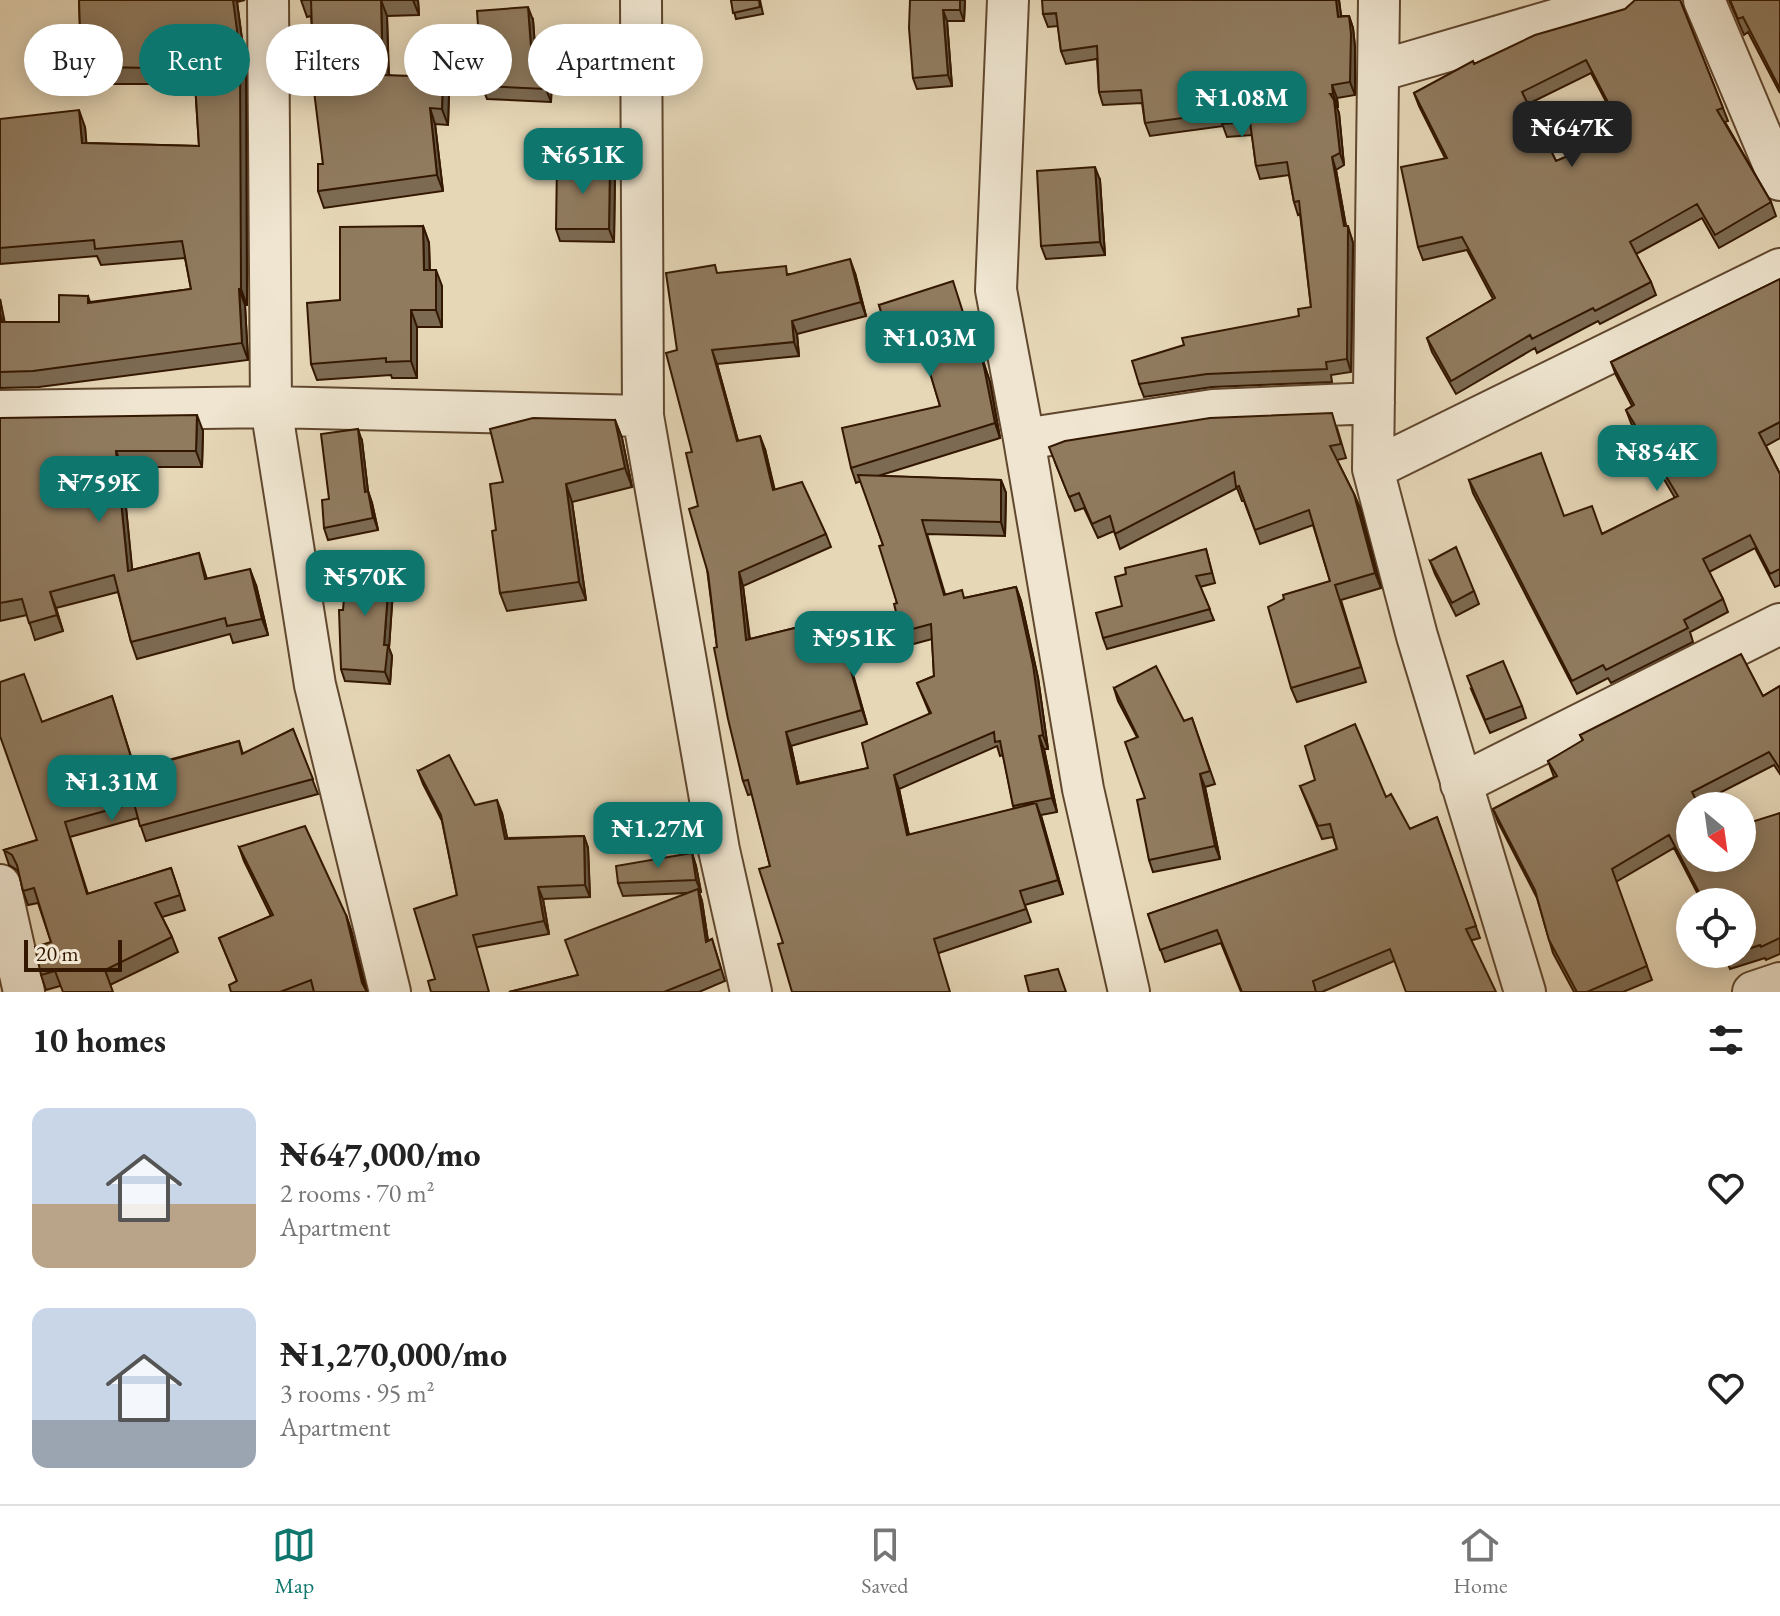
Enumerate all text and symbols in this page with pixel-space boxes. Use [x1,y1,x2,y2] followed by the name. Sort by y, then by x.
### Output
[24,24,123,96] chip: Buy
[139,24,250,96] chip: Rent
[266,24,388,96] chip: Filters
[404,24,512,96] chip: New
[528,24,703,96] chip: Apartment
[1177,71,1307,139] pin: ₦1.08M
[1195,80,1289,114] text: ₦1.08M
[1516,101,1628,169] pin: ₦647K
[1531,110,1613,144] text: ₦647K
[527,128,639,196] pin: ₦651K
[542,137,624,171] text: ₦651K
[865,311,995,379] pin: ₦1.03M
[883,320,977,354] text: ₦1.03M
[1601,425,1713,493] pin: ₦854K
[1616,434,1698,468] text: ₦854K
[43,456,155,524] pin: ₦759K
[58,465,140,499] text: ₦759K
[309,550,421,618] pin: ₦570K
[324,559,406,593] text: ₦570K
[798,611,910,679] pin: ₦951K
[813,620,895,654] text: ₦951K
[47,755,177,823] pin: ₦1.31M
[65,764,159,798] text: ₦1.31M
[1676,792,1756,872] north arrow
[1676,792,1756,968] map controls
[593,802,723,870] pin: ₦1.27M
[611,811,705,845] text: ₦1.27M
[1676,888,1756,968] button: locate
[24,936,122,972] scale bar
[36,939,79,968] text: 20 m
[32,1018,166,1062] text: 10 homes
[1704,1018,1748,1062] icon: filters
[280,1132,481,1176] text: ₦647,000/mo
[96,1140,192,1236] icon: home
[1704,1166,1748,1210] icon: heart
[280,1176,435,1210] text: 2 rooms · 70 m²
[280,1210,390,1244] text: Apartment
[280,1332,507,1376] text: ₦1,270,000/mo
[96,1340,192,1436] icon: home
[1704,1366,1748,1410] icon: heart
[280,1376,435,1410] text: 3 rooms · 95 m²
[280,1410,390,1444] text: Apartment
[272,1523,316,1600] tab: Map
[861,1523,908,1600] tab: Saved
[1453,1523,1508,1600] tab: Home

